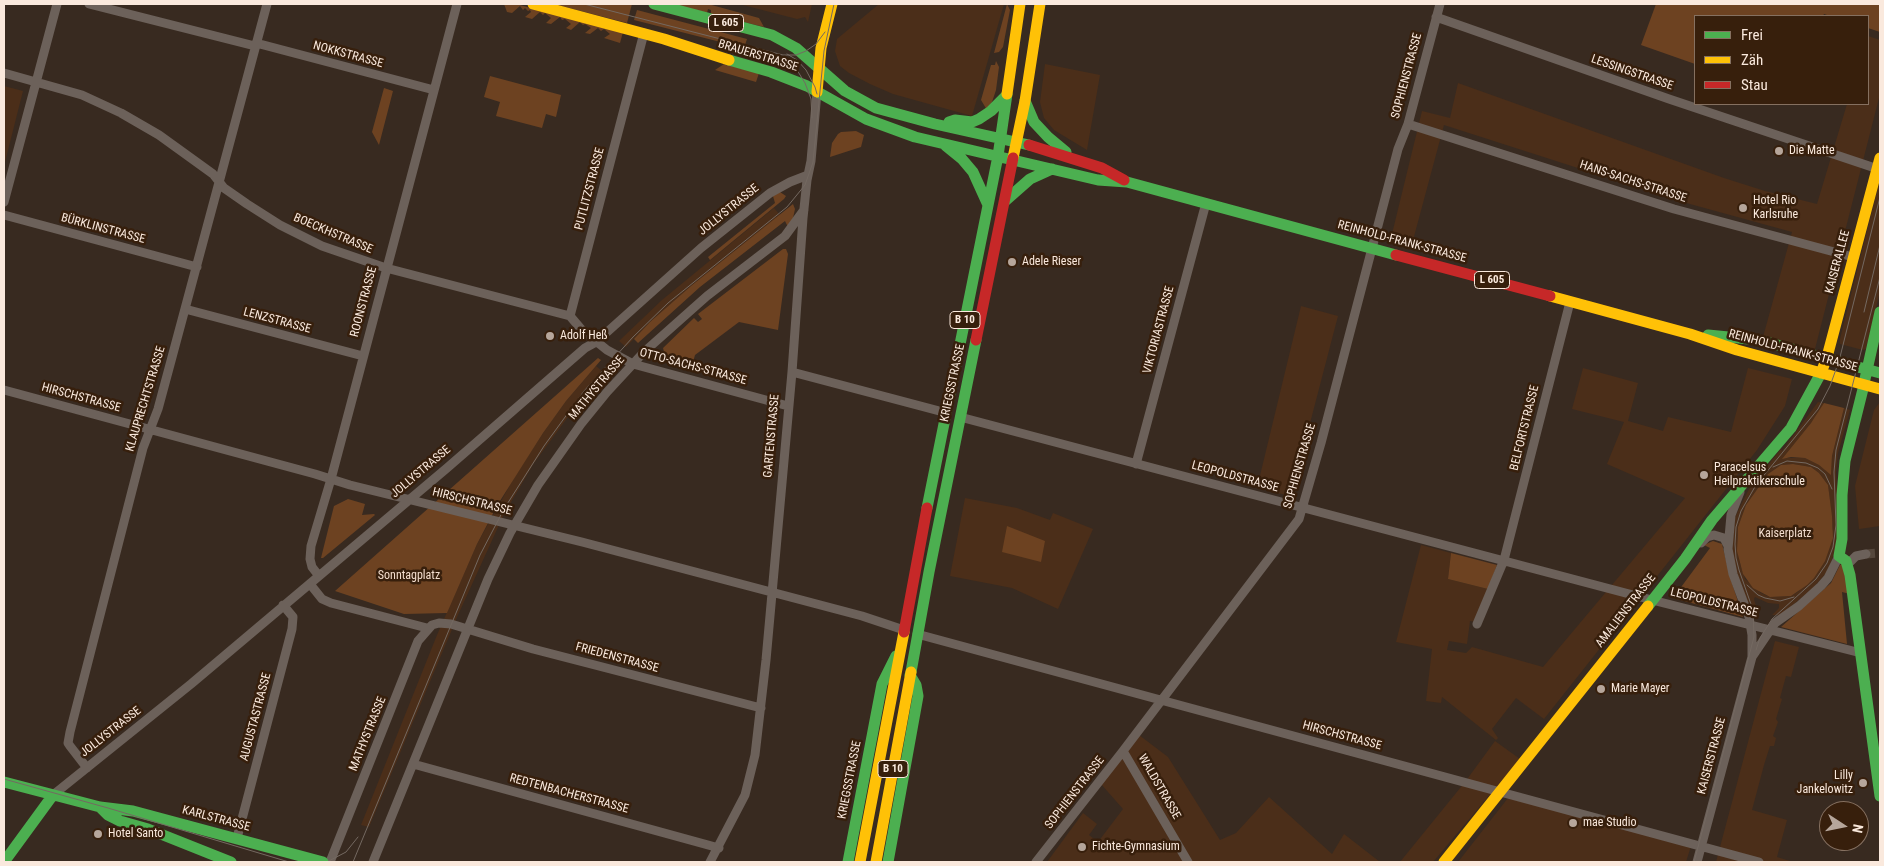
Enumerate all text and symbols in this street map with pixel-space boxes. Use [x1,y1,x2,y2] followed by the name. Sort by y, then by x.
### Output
[708,14,744,32] road number: L 605
[1694,15,1869,105] legend
[1741,26,1763,44] text: Frei
[1389,32,1425,120] street label: SOPHIENSTRASSE
[716,37,800,75] street label: BRAUERSTRASSE
[311,39,385,71] street label: NOKKSTRASSE
[1741,51,1763,69] text: Zäh
[1589,52,1675,94] street label: LESSINGSTRASSE
[1741,76,1768,94] text: Stau
[1789,144,1835,158] place label: Die Matte
[1773,145,1785,157] marker: Die Matte
[572,146,608,232] street label: PUTLITZSTRASSE
[1578,158,1688,206] street label: HANS-SACHS-STRASSE
[696,181,762,239] street label: JOLLYSTRASSE
[1753,194,1798,222] place label: Hotel Rio Karlsruhe
[1737,202,1749,214] marker: Hotel Rio Karlsruhe
[59,211,147,247] street label: BÜRKLINSTRASSE
[291,211,375,257] street label: BOECKHSTRASSE
[1336,218,1468,266] street label: REINHOLD-FRANK-STRASSE
[1823,229,1853,295] street label: KAISERALLEE
[1022,255,1081,269] place label: Adele Rieser
[1006,256,1018,268] marker: Adele Rieser
[348,265,380,339] street label: ROONSTRASSE
[1474,272,1510,288] road number: L 605
[1140,285,1178,375] street label: VIKTORIASTRASSE
[242,305,312,337] street label: LENZSTRASSE
[950,312,980,328] road number: B 10
[1727,327,1859,375] street label: REINHOLD-FRANK-STRASSE
[560,329,608,343] place label: Adolf Heß
[544,330,556,342] marker: Adolf Heß
[938,343,968,423] street label: KRIEGSSTRASSE
[123,345,169,453] street label: KLAUPRECHTSTRASSE
[638,346,748,388] street label: OTTO-SACHS-STRASSE
[566,353,628,423] street label: MATHYSTRASSE
[40,381,122,415] street label: HIRSCHSTRASSE
[1507,384,1543,472] street label: BELFORTSTRASSE
[761,394,783,478] street label: GARTENSTRASSE
[1281,422,1319,510] street label: SOPHIENSTRASSE
[388,443,454,501] street label: JOLLYSTRASSE
[1190,458,1280,496] street label: LEOPOLDSTRASSE
[1714,461,1805,489] place label: Paracelsus Heilpraktikerschule
[1698,469,1710,481] marker: Paracelsus Heilpraktikerschule
[431,485,513,519] street label: HIRSCHSTRASSE
[1758,527,1812,541] park label: Kaiserplatz
[378,569,440,583] park label: Sonntagplatz
[1593,571,1659,651] street label: AMALIENSTRASSE
[1669,585,1759,621] street label: LEOPOLDSTRASSE
[574,640,660,676] street label: FRIEDENSTRASSE
[237,671,275,763] street label: AUGUSTASTRASSE
[1611,682,1670,696] place label: Marie Mayer
[1595,683,1607,695] marker: Marie Mayer
[346,695,390,773] street label: MATHYSTRASSE
[78,704,144,760] street label: JOLLYSTRASSE
[1695,716,1729,796] street label: KAISERSTRASSE
[1301,719,1383,753] street label: HIRSCHSTRASSE
[835,740,865,820] street label: KRIEGSSTRASSE
[1135,752,1183,822] street label: WALDSTRASSE
[1042,754,1108,832] street label: SOPHIENSTRASSE
[878,761,908,778] road number: B 10
[1797,769,1853,797] place label: Lilly Jankelowitz
[508,771,630,817] street label: REDTENBACHERSTRASSE
[1857,777,1869,789] marker: Lilly Jankelowitz
[1819,801,1869,851] north arrow
[180,803,252,835] street label: KARLSTRASSE
[1583,816,1636,830] place label: mae Studio
[1567,817,1579,829] marker: mae Studio
[1849,823,1866,834] text: N
[108,827,163,841] place label: Hotel Santo
[92,828,104,840] marker: Hotel Santo
[1092,840,1180,854] place label: Fichte-Gymnasium
[1076,841,1088,853] marker: Fichte-Gymnasium

